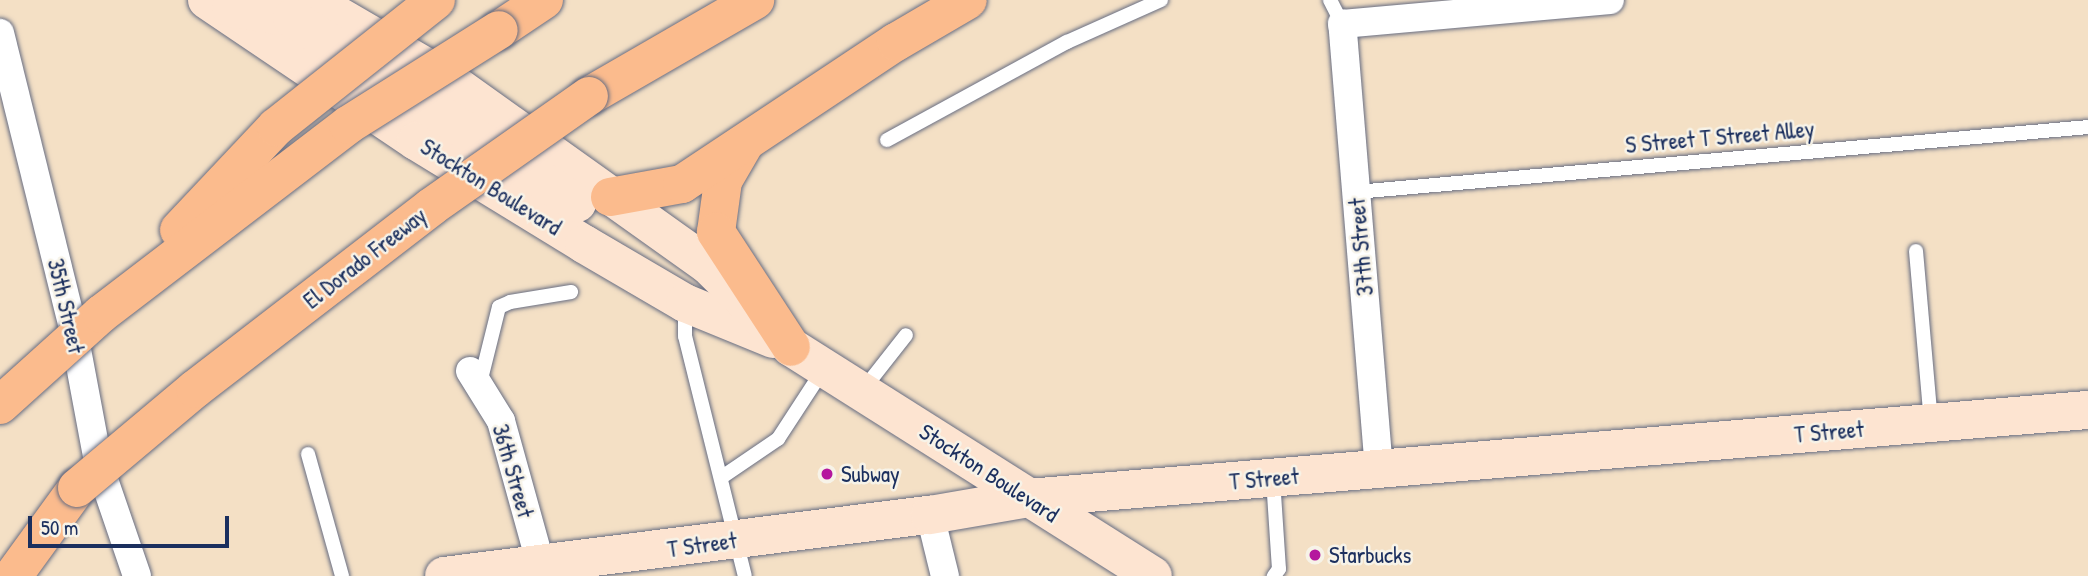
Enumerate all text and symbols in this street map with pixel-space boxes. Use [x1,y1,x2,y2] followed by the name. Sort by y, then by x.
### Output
[1624,115,1816,159] street label: S Street T Street Alley
[416,133,566,241] street label: Stockton Boulevard
[1343,197,1379,297] street label: 37th Street
[298,201,432,315] street label: El Dorado Freeway
[42,256,90,356] street label: 35th Street
[1793,415,1865,449] street label: T Street
[914,418,1064,528] street label: Stockton Boulevard
[487,421,539,521] street label: 36th Street
[841,460,900,488] place label: Subway
[1228,462,1300,496] street label: T Street
[819,466,835,482] marker: Subway
[32,503,233,546] scale bar
[41,513,78,542] text: 50 m
[666,526,738,564] street label: T Street
[1329,541,1411,569] place label: Starbucks
[1307,547,1323,563] marker: Starbucks

